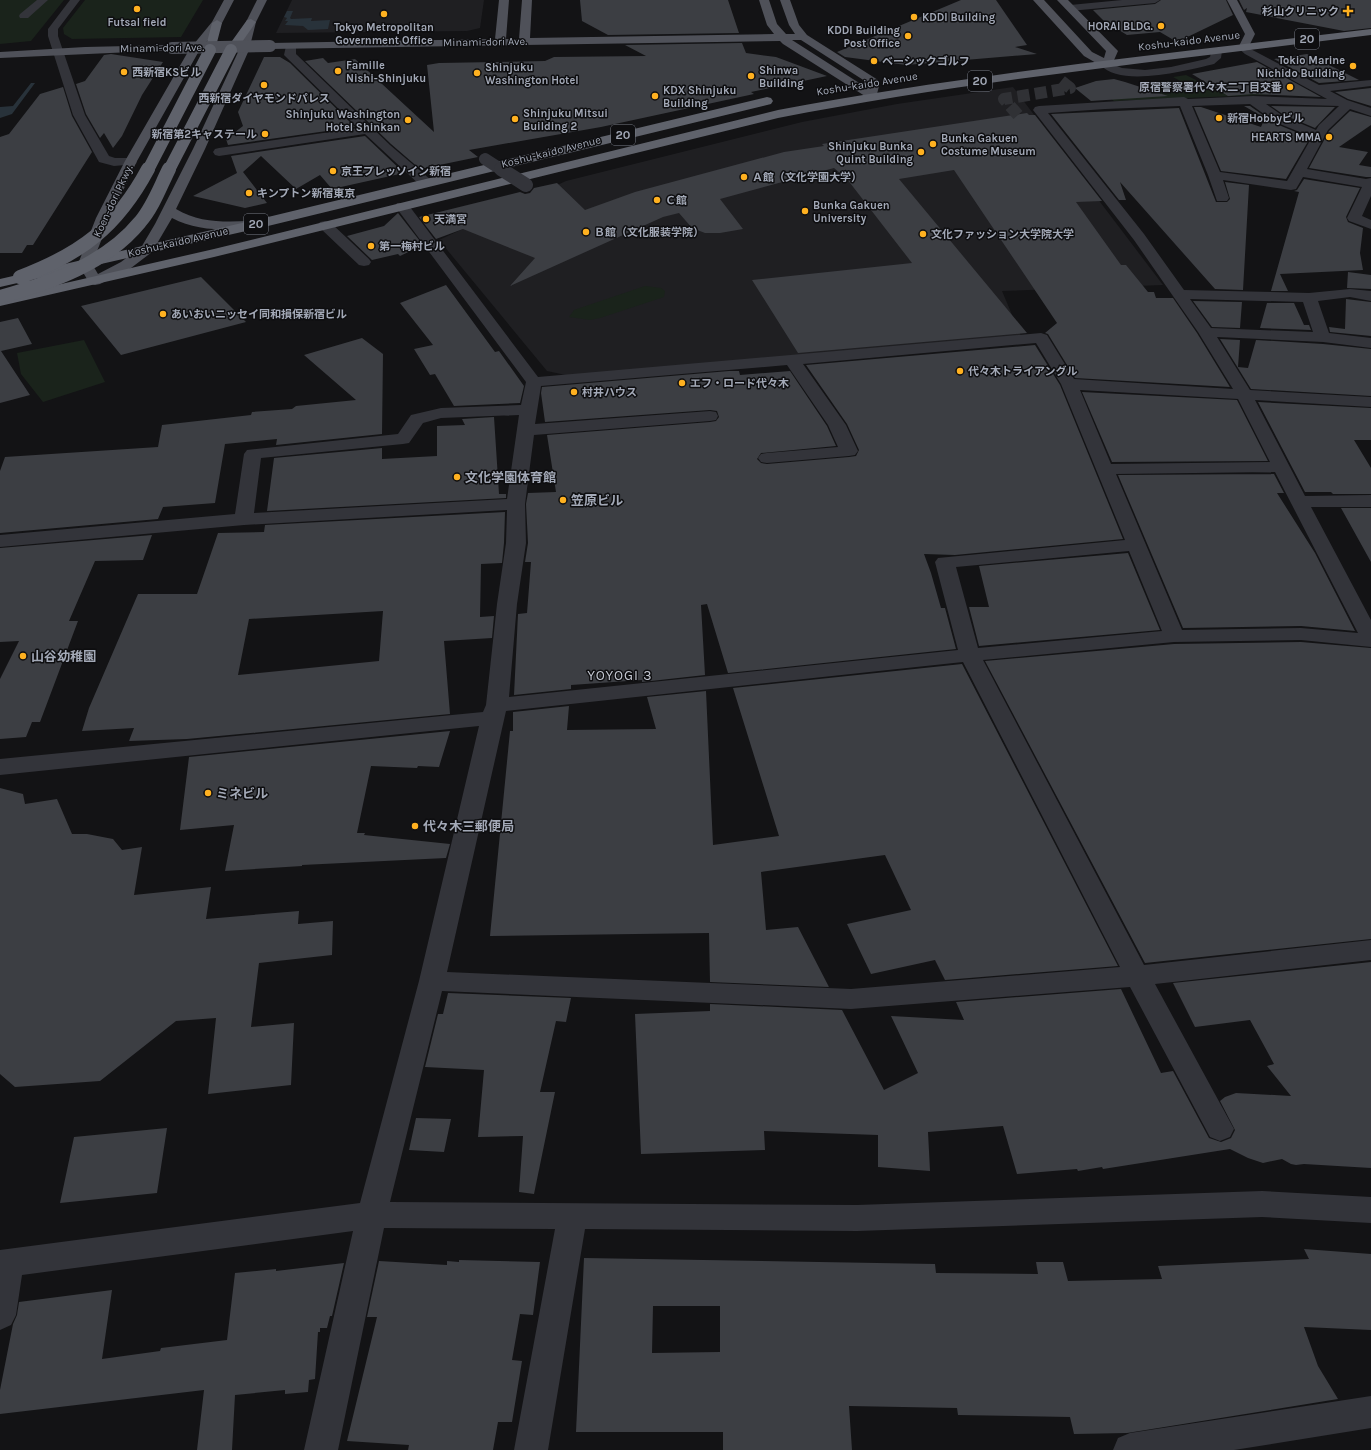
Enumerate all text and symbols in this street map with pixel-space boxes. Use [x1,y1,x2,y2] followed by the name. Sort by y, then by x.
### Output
[132,4,142,14] marker: Futsal field
[1262,5,1339,18] place label: 杉山クリニック
[1342,5,1354,17] marker: 杉山クリニック
[379,9,389,19] marker: Tokyo Metropolitan Government Office
[922,11,996,24] place label: KDDI Building
[909,12,919,22] marker: KDDI Building
[108,16,166,29] place label: Futsal field
[1088,20,1154,33] place label: HORAI BLDG.
[334,21,434,47] place label: Tokyo Metropolitan Government Office
[1156,21,1166,31] marker: HORAI BLDG.
[827,24,901,50] place label: KDDI Building Post Office
[1137,28,1241,54] street label: Koshu-kaido Avenue
[1295,29,1319,49] road number: 20
[903,31,913,41] marker: KDDI Building Post Office
[443,35,527,49] street label: Minami-dori Ave.
[120,41,204,55] street label: Minami-dori Ave.
[1257,54,1346,80] place label: Tokio Marine Nichido Building
[882,55,970,68] place label: ベーシックゴルフ
[869,56,879,66] marker: ベーシックゴルフ
[346,59,426,85] place label: Famille Nishi-Shinjuku
[485,61,579,87] place label: Shinjuku Washington Hotel
[1348,61,1358,71] marker: Tokio Marine Nichido Building
[759,64,804,90] place label: Shinwa Building
[132,66,201,79] place label: 西新宿KSビル
[333,66,343,76] marker: Famille Nishi-Shinjuku
[119,67,129,77] marker: 西新宿KSビル
[472,68,482,78] marker: Shinjuku Washington Hotel
[815,70,919,98] street label: Koshu-kaido Avenue
[746,71,756,81] marker: Shinwa Building
[968,71,992,91] road number: 20
[259,80,269,90] marker: 西新宿ダイヤモンドパレス
[1139,81,1282,94] place label: 原宿警察署代々木二丁目交番
[1285,82,1295,92] marker: 原宿警察署代々木二丁目交番
[663,84,736,110] place label: KDX Shinjuku Building
[650,91,660,101] marker: KDX Shinjuku Building
[198,92,330,105] place label: 西新宿ダイヤモンドパレス
[523,107,608,133] place label: Shinjuku Mitsui Building 2
[286,108,400,134] place label: Shinjuku Washington Hotel Shinkan
[1227,112,1304,125] place label: 新宿Hobbyビル
[1214,113,1224,123] marker: 新宿Hobbyビル
[510,114,520,124] marker: Shinjuku Mitsui Building 2
[403,115,413,125] marker: Shinjuku Washington Hotel Shinkan
[611,125,635,145] road number: 20
[151,128,257,141] place label: 新宿第2キャステール
[260,129,270,139] marker: 新宿第2キャステール
[1251,131,1321,144] place label: HEARTS MMA
[941,132,1036,158] place label: Bunka Gakuen Costume Museum
[1324,132,1334,142] marker: HEARTS MMA
[500,133,603,171] street label: Koshu-kaido Avenue
[928,139,938,149] marker: Bunka Gakuen Costume Museum
[828,140,914,166] place label: Shinjuku Bunka Quint Building
[916,147,926,157] marker: Shinjuku Bunka Quint Building
[91,163,136,239] street label: Koen-dori Pkwy.
[341,165,451,178] place label: 京王プレッソイン新宿
[328,166,338,176] marker: 京王プレッソイン新宿
[752,171,862,184] place label: Ａ館（文化学園大学）
[739,172,749,182] marker: Ａ館（文化学園大学）
[257,187,355,200] place label: キンプトン新宿東京
[244,188,254,198] marker: キンプトン新宿東京
[665,194,687,207] place label: Ｃ館
[652,195,662,205] marker: Ｃ館
[813,199,890,225] place label: Bunka Gakuen University
[800,206,810,216] marker: Bunka Gakuen University
[434,213,467,226] place label: 天満宮
[244,214,268,234] road number: 20
[421,214,431,224] marker: 天満宮
[127,224,230,260] street label: Koshu-kaido Avenue
[594,226,704,239] place label: Ｂ館（文化服装学院）
[581,227,591,237] marker: Ｂ館（文化服装学院）
[931,228,1074,241] place label: 文化ファッション大学院大学
[918,229,928,239] marker: 文化ファッション大学院大学
[379,240,445,253] place label: 第一梅村ビル
[366,241,376,251] marker: 第一梅村ビル
[171,308,347,321] place label: あいおいニッセイ同和損保新宿ビル
[158,309,168,319] marker: あいおいニッセイ同和損保新宿ビル
[968,365,1078,378] place label: 代々木トライアングル
[955,366,965,376] marker: 代々木トライアングル
[690,377,789,390] place label: エフ・ロード代々木
[677,378,687,388] marker: エフ・ロード代々木
[582,386,637,399] place label: 村井ハウス
[569,387,579,397] marker: 村井ハウス
[465,470,556,485] place label: 文化学園体育館
[452,472,462,482] marker: 文化学園体育館
[571,493,623,508] place label: 笠原ビル
[558,495,568,505] marker: 笠原ビル
[31,649,96,664] place label: 山谷幼稚園
[18,651,28,661] marker: 山谷幼稚園
[587,667,653,684] district label: YOYOGI 3
[216,786,268,801] place label: ミネビル
[203,788,213,798] marker: ミネビル
[423,819,514,834] place label: 代々木三郵便局
[410,821,420,831] marker: 代々木三郵便局

